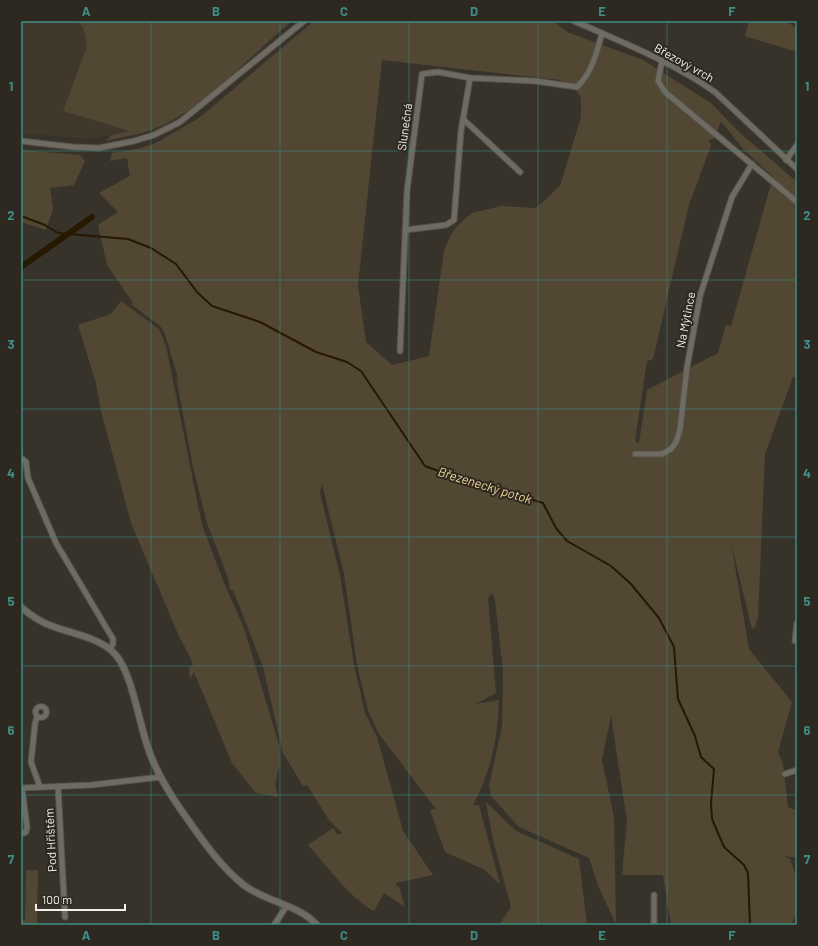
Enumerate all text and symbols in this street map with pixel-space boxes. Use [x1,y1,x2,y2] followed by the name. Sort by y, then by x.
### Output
[82,3,91,19] text: A
[212,3,220,19] text: B
[340,3,348,19] text: C
[470,3,478,19] text: D
[598,3,606,19] text: E
[728,3,736,19] text: F
[652,40,717,84] street label: Březový vrch
[9,78,13,94] text: 1
[805,78,809,94] text: 1
[394,102,414,152] street label: Slunečná
[7,207,15,223] text: 2
[803,207,811,223] text: 2
[673,290,697,349] street label: Na Mýtince
[7,336,15,352] text: 3
[803,336,811,352] text: 3
[436,463,535,507] water label: Březenecký potok
[7,465,15,481] text: 4
[803,465,811,481] text: 4
[7,593,15,609] text: 5
[803,593,811,609] text: 5
[8,722,15,738] text: 6
[804,722,811,738] text: 6
[41,808,59,872] street label: Pod Hřištěm
[8,851,15,867] text: 7
[804,851,811,867] text: 7
[36,886,125,912] scale bar
[42,892,72,906] text: 100 m
[82,927,91,943] text: A
[212,927,220,943] text: B
[340,927,348,943] text: C
[470,927,478,943] text: D
[598,927,606,943] text: E
[728,927,736,943] text: F

